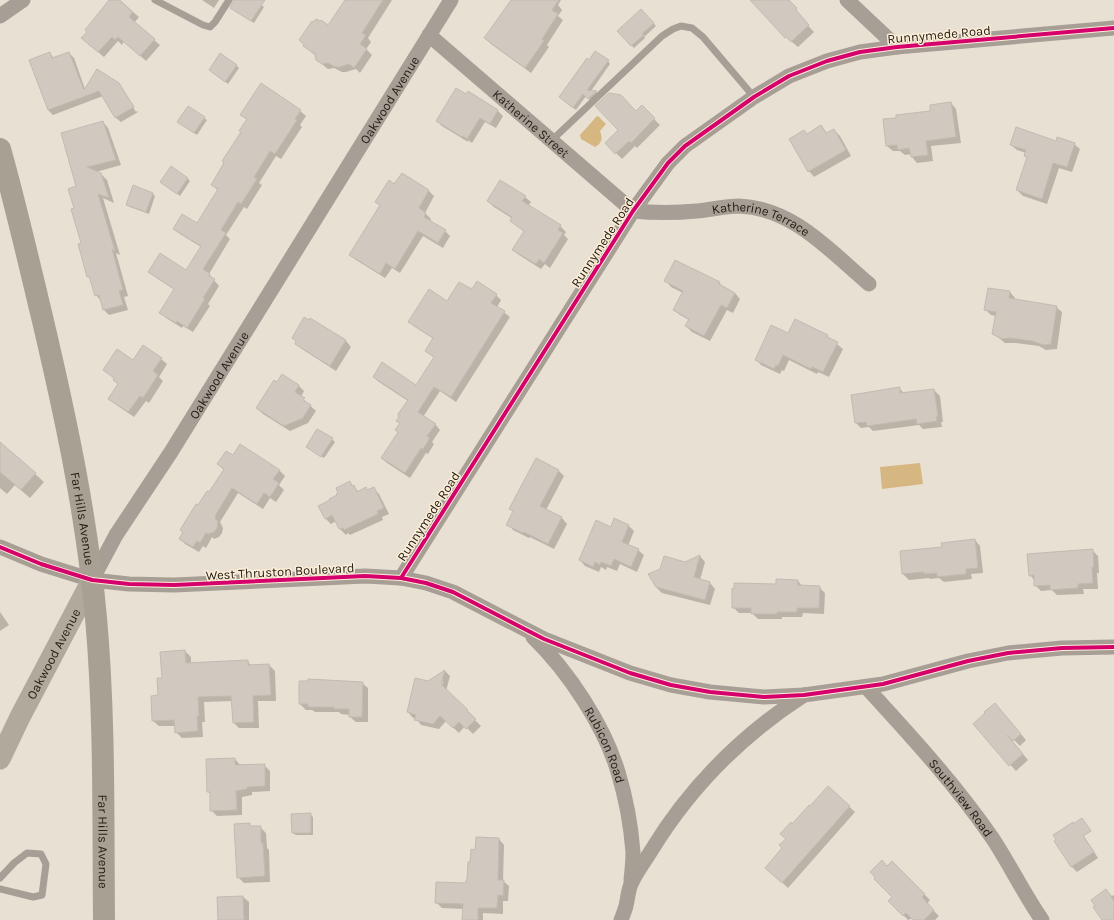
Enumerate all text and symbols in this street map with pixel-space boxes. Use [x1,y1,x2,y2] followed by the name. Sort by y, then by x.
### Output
[887,23,991,46] street label: Runnymede Road
[357,53,423,146] street label: Oakwood Avenue
[489,86,572,161] street label: Katherine Street
[568,195,637,290] street label: Runnymede Road
[711,199,813,239] street label: Katherine Terrace
[186,329,252,422] street label: Oakwood Avenue
[394,469,463,564] street label: Runnymede Road
[68,471,97,566] street label: Far Hills Avenue
[205,560,355,583] street label: West Thruston Boulevard
[24,606,84,702] street label: Oakwood Avenue
[581,704,628,785] street label: Rubicon Road
[926,756,996,840] street label: Southview Road
[95,795,111,889] street label: Far Hills Avenue

